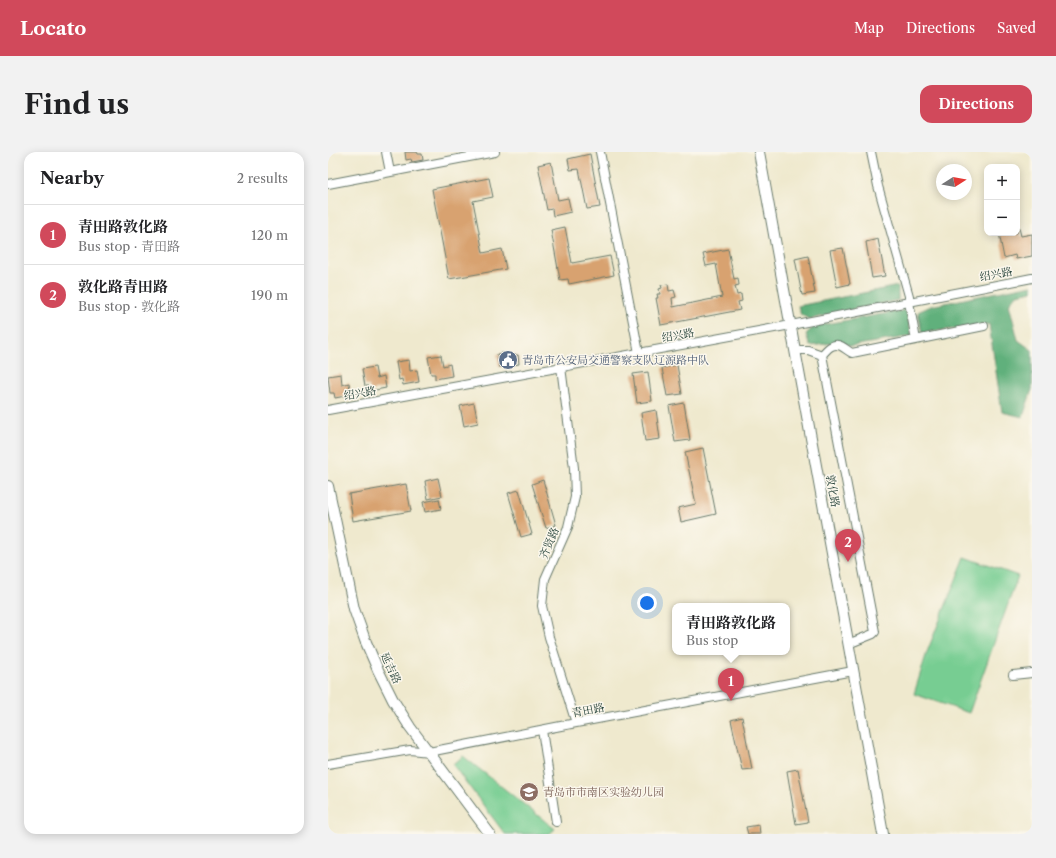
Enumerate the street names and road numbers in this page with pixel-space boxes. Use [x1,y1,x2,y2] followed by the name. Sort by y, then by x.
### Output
[978,264,1014,284] street label: 绍兴路
[661,325,695,345] street label: 绍兴路
[343,383,377,403] street label: 绍兴路
[823,474,843,508] street label: 敦化路
[536,525,562,561] street label: 齐贤路
[378,650,404,686] street label: 延吉路
[570,700,606,720] street label: 青田路

